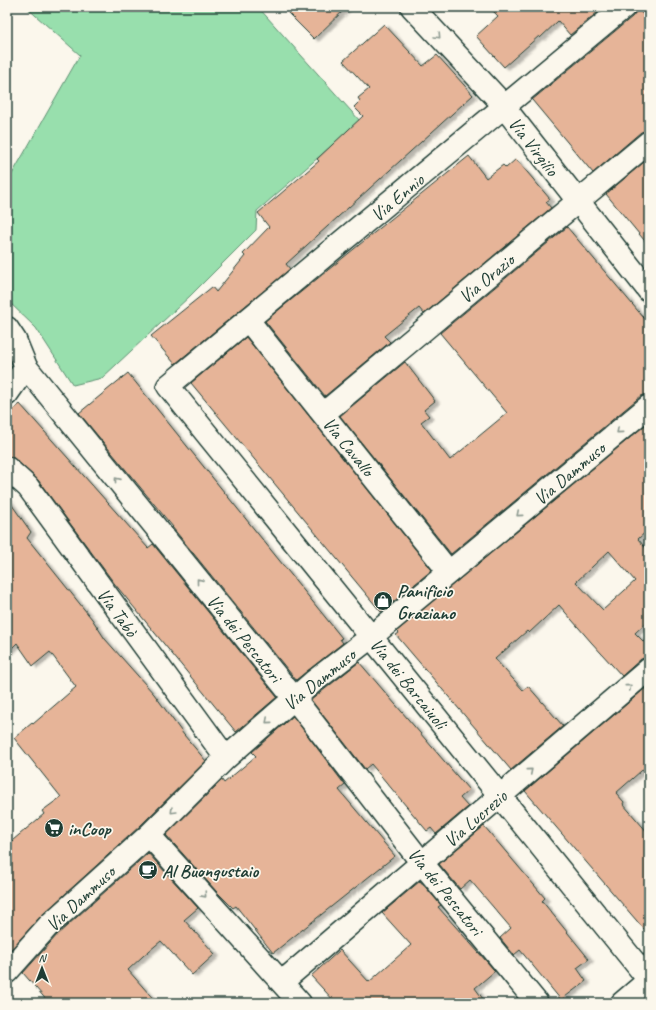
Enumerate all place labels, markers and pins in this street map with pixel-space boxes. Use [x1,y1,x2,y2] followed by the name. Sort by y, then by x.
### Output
[397,579,456,625] place label: Panificio Graziano
[372,590,394,612] shop icon: Panificio Graziano
[43,817,65,839] supermarket icon: inCoop
[68,817,112,841] place label: inCoop
[137,859,159,881] cafe icon: Al Buongustaio
[162,859,259,883] place label: Al Buongustaio

